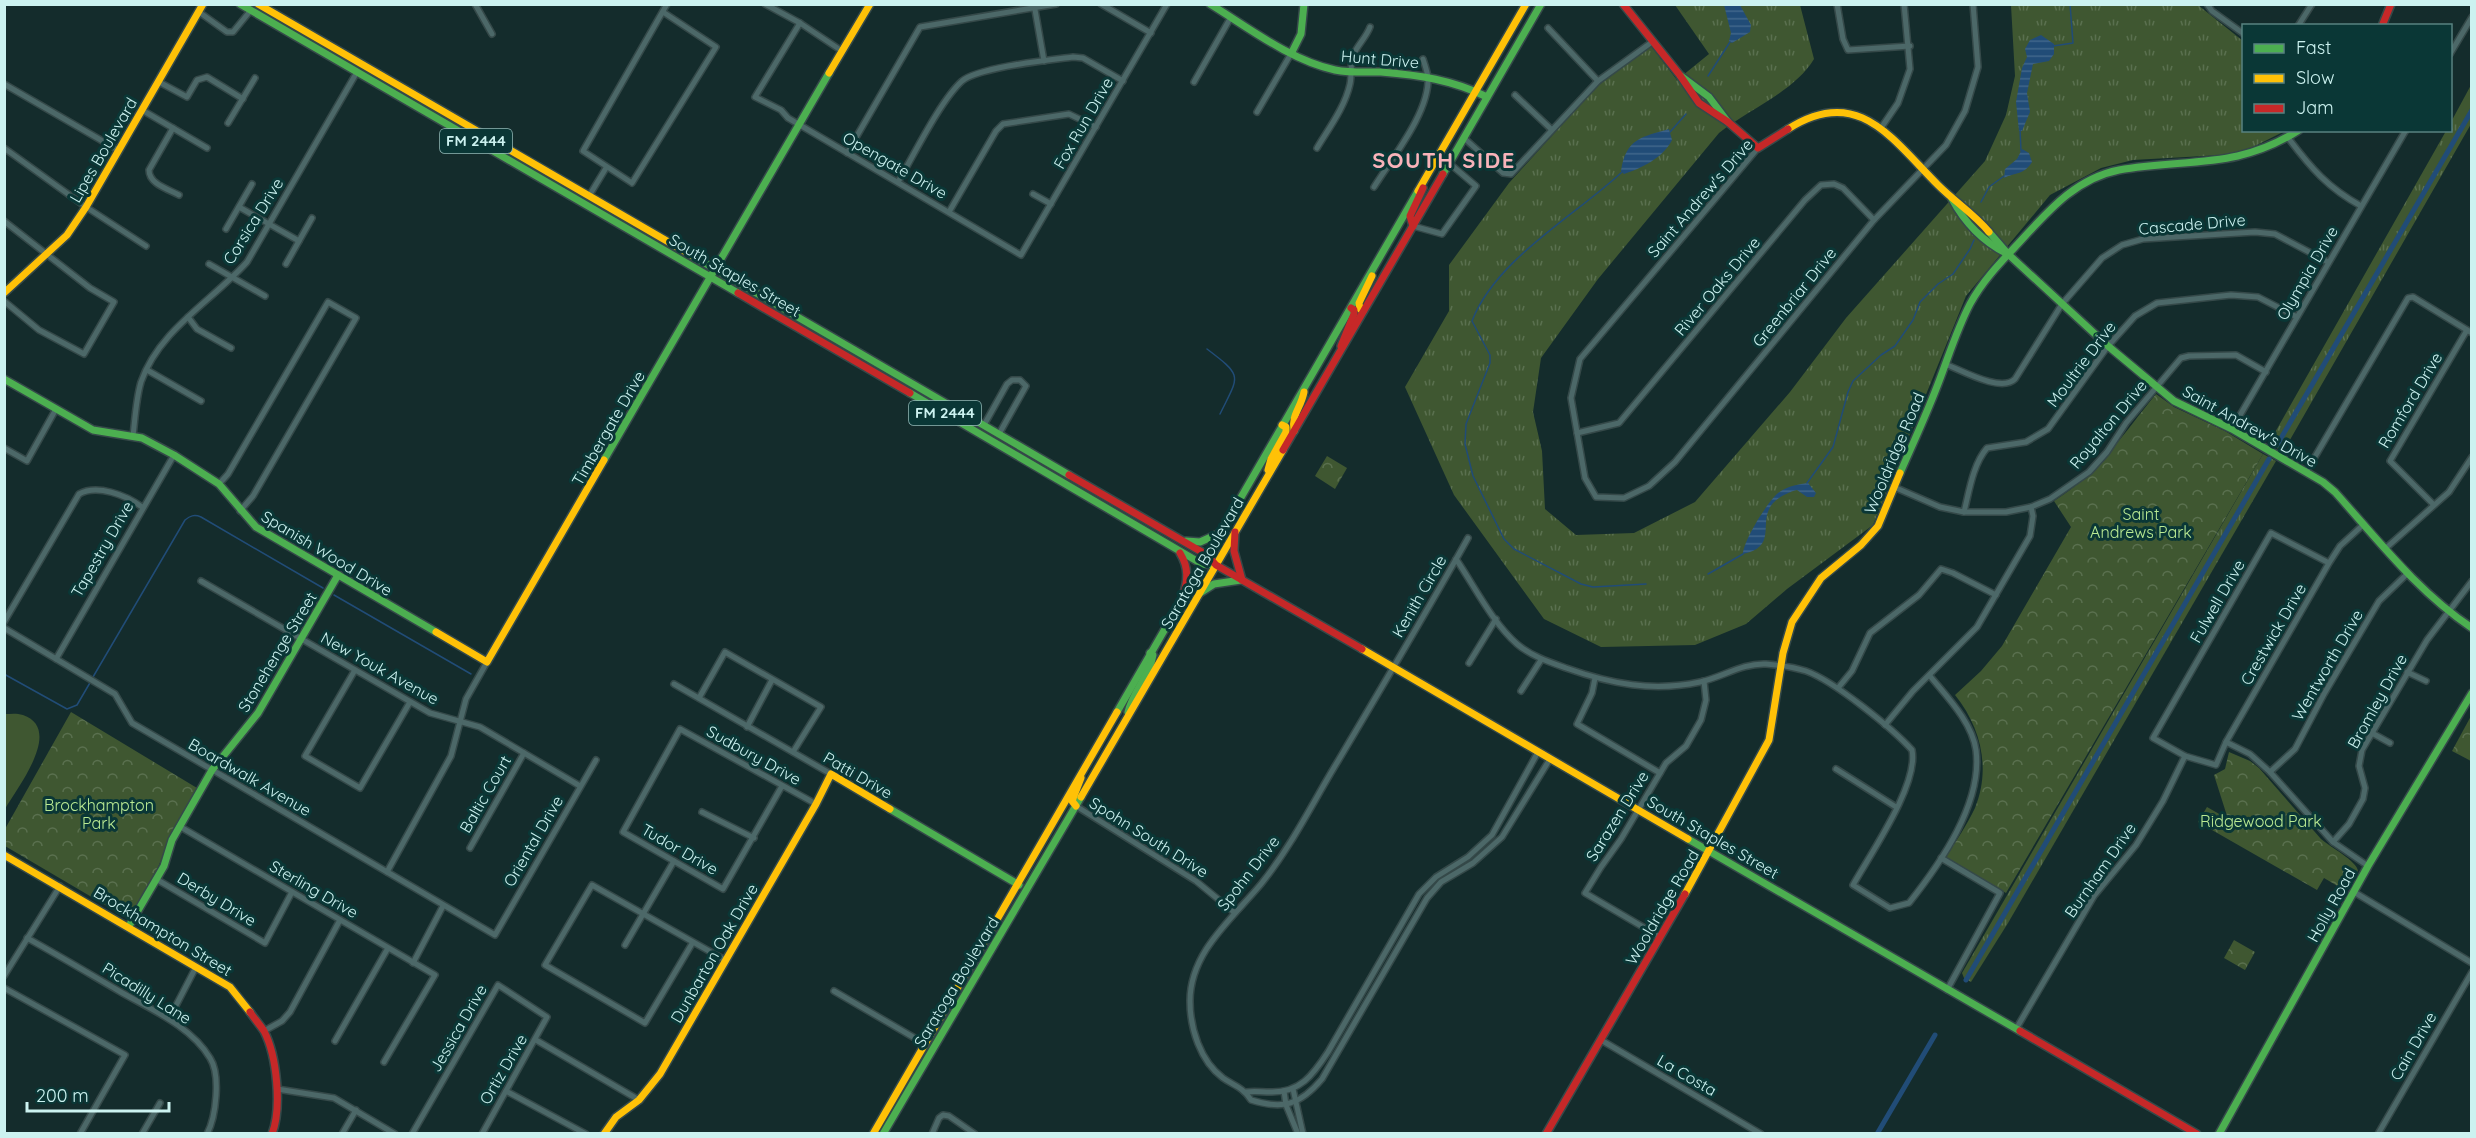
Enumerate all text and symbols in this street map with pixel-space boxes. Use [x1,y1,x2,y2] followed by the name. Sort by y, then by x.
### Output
[2242,24,2452,132] legend
[2296,36,2331,59] text: Fast
[1340,46,1420,72] street label: Hunt Drive
[2296,66,2334,89] text: Slow
[1049,74,1117,172] street label: Fox Run Drive
[65,94,141,206] street label: Lipes Boulevard
[2296,96,2334,119] text: Jam
[839,127,951,203] street label: Opengate Drive
[440,129,512,153] road number: FM 2444
[1643,135,1757,261] street label: Saint Andrew's Drive
[1372,146,1516,174] district label: SOUTH SIDE
[219,174,287,268] street label: Corsica Drive
[2138,209,2246,239] street label: Cascade Drive
[2272,222,2342,324] street label: Olympia Drive
[666,229,804,321] street label: South Staples Street
[1670,232,1764,340] street label: River Oaks Drive
[1748,243,1840,351] street label: Greenbriar Drive
[2042,317,2120,411] street label: Moultrie Drive
[2374,349,2446,451] street label: Romford Drive
[567,367,649,489] street label: Timbergate Drive
[2065,375,2151,473] street label: Royalton Drive
[2179,381,2321,471] street label: Saint Andrew's Drive
[1859,389,1929,517] street label: Wooldridge Road
[909,401,981,425] road number: FM 2444
[1156,494,1248,632] street label: Saratoga Boulevard
[66,497,138,601] street label: Tapestry Drive
[2090,504,2192,542] park label: Saint Andrews Park
[258,506,396,600] street label: Spanish Wood Drive
[1387,551,1451,641] street label: Kenith Circle
[2185,556,2249,646] street label: Fulwell Drive
[2236,580,2310,688] street label: Crestwick Drive
[233,588,321,716] street label: Stonehenge Street
[2287,606,2367,724] street label: Wentworth Drive
[318,627,442,709] street label: New Youk Avenue
[2343,650,2411,752] street label: Bromley Drive
[703,721,805,789] street label: Sudbury Drive
[185,734,315,820] street label: Boardwalk Avenue
[820,747,896,803] street label: Patti Drive
[455,752,515,836] street label: Baltic Court
[1581,767,1653,865] street label: Sarazen Drive
[1644,791,1782,883] street label: South Staples Street
[499,792,567,890] street label: Oriental Drive
[1086,792,1212,882] street label: Spohn South Drive
[44,795,154,833] park label: Brockhampton Park
[2200,811,2322,831] park label: Ridgewood Park
[638,819,722,879] street label: Tudor Drive
[2060,819,2140,921] street label: Burnham Drive
[1213,832,1283,914] street label: Spohn Drive
[1621,846,1703,968] street label: Wooldridge Road
[266,856,362,922] street label: Sterling Drive
[2303,865,2359,945] street label: Holly Road
[174,868,260,930] street label: Derby Drive
[666,880,762,1026] street label: Dunbarton Oak Drive
[90,882,236,980] street label: Brockhampton Street
[909,913,1003,1051] street label: Saratoga Boulevard
[99,958,195,1028] street label: Picadilly Lane
[425,981,491,1075] street label: Jessica Drive
[2385,1008,2441,1084] street label: Cain Drive
[475,1030,531,1108] street label: Ortiz Drive
[1654,1050,1720,1100] street label: La Costa
[27,1075,170,1113] scale bar
[36,1084,89,1107] text: 200 m

